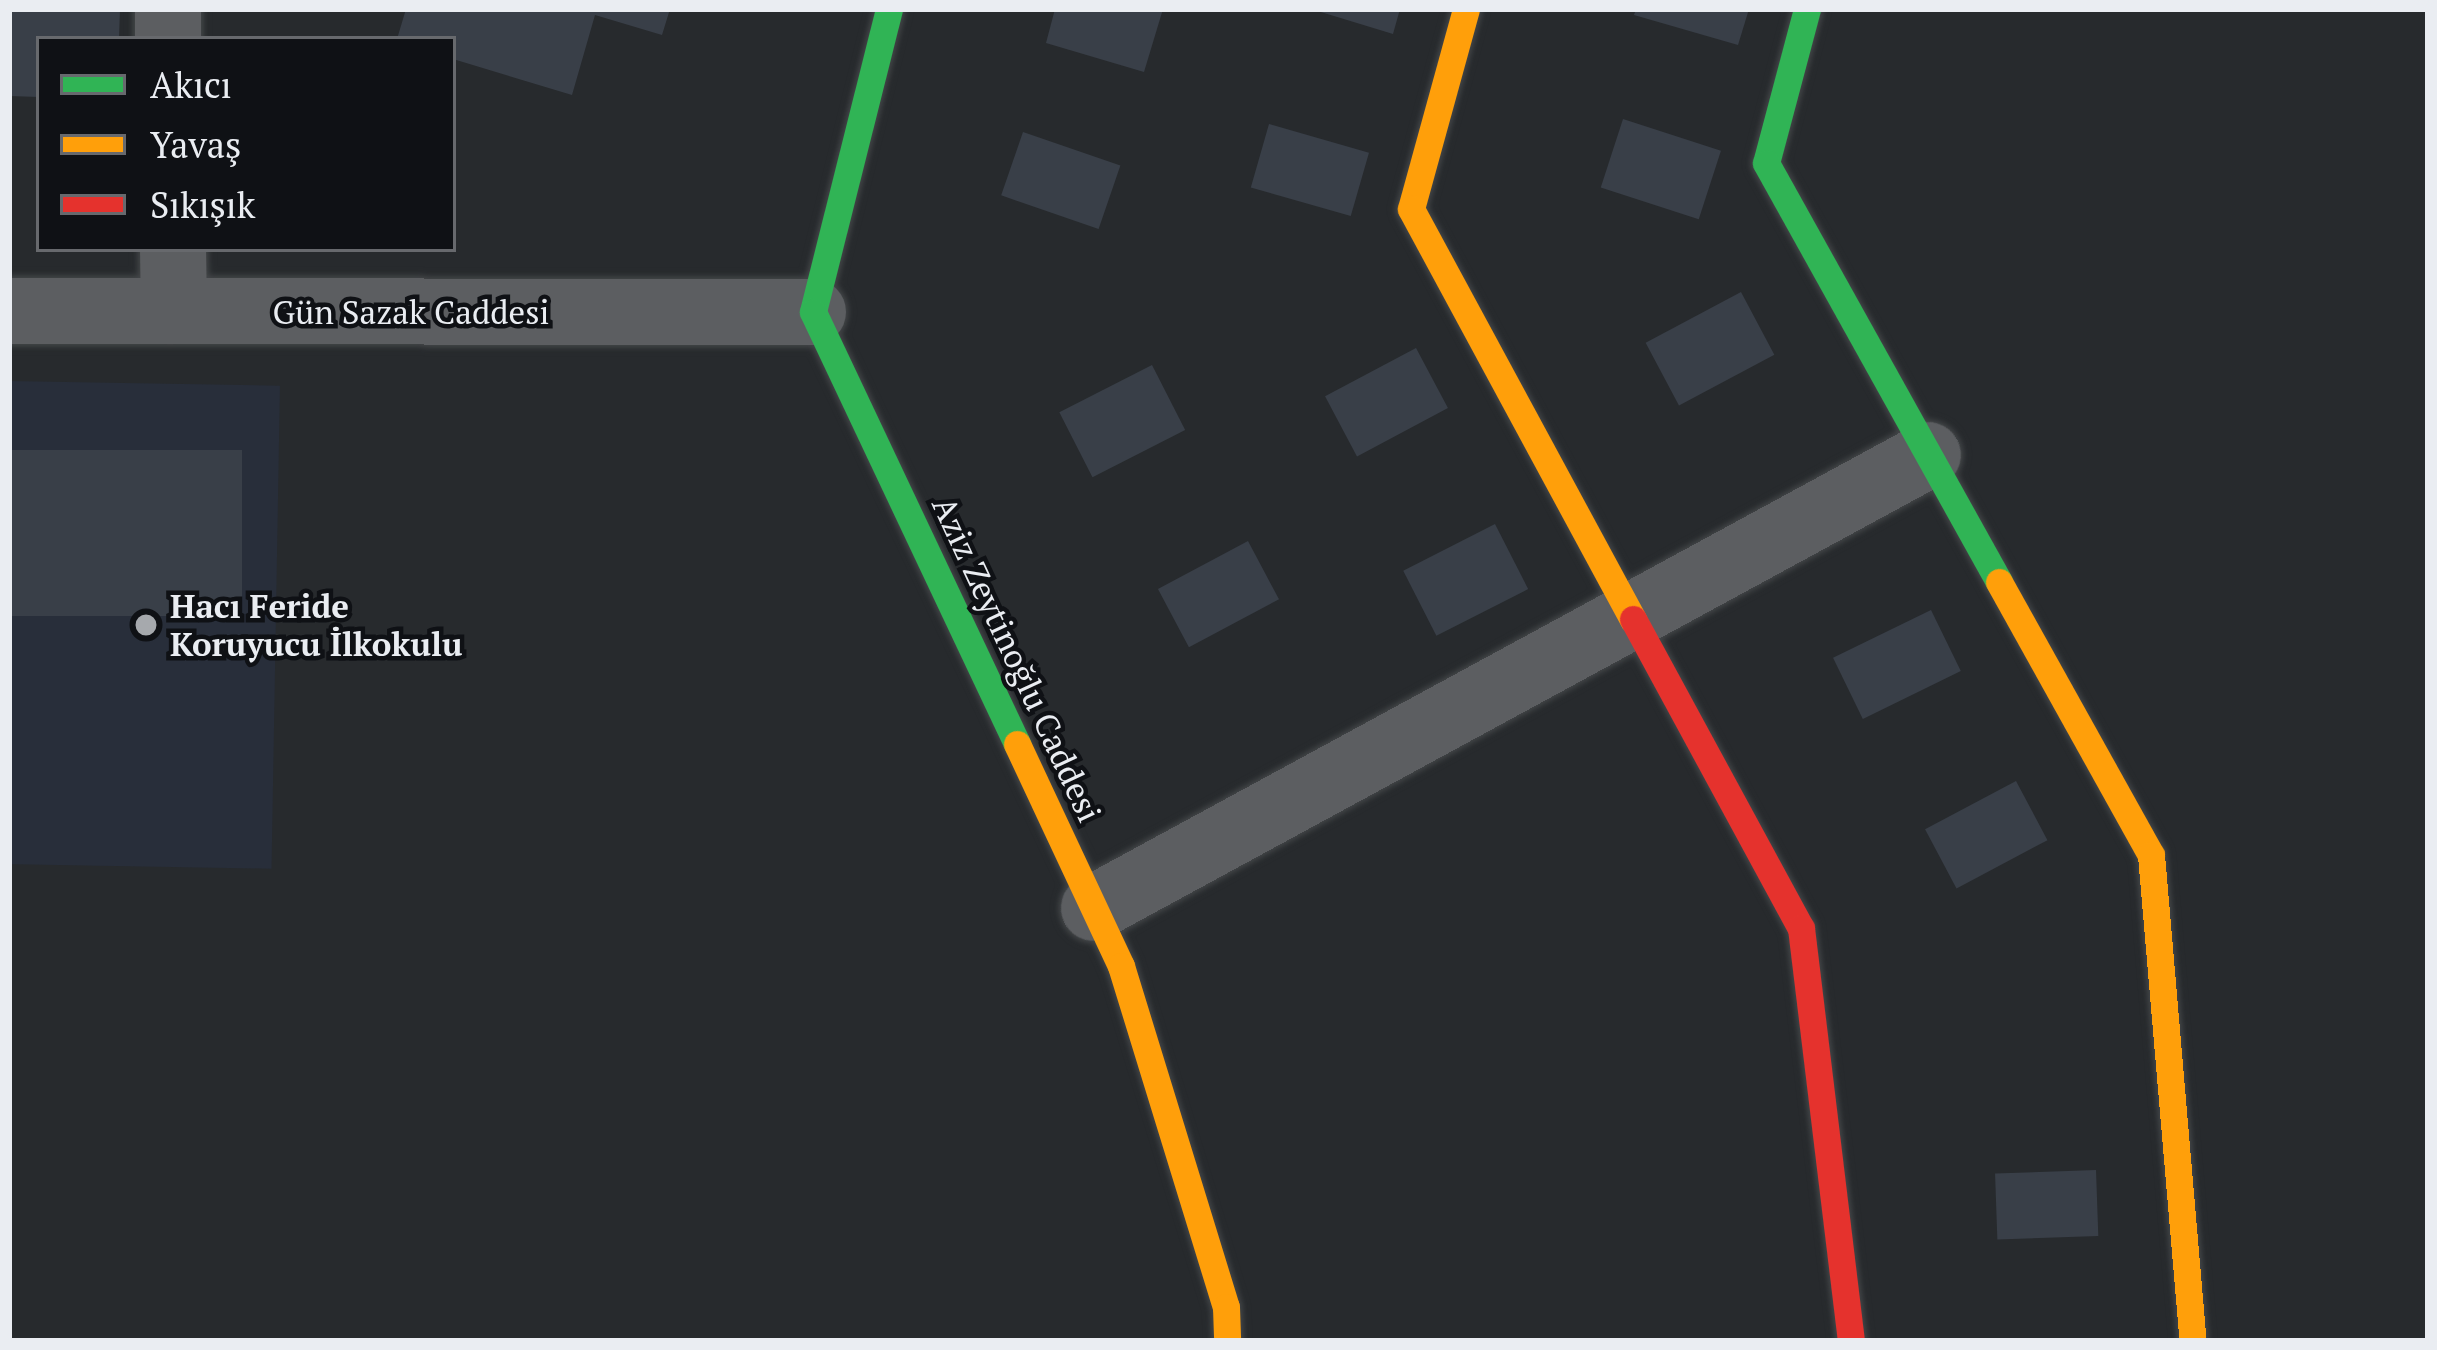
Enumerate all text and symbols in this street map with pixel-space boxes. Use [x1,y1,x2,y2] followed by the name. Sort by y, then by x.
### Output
[36,36,456,252] legend
[150,61,232,108] text: Akıcı
[150,121,241,168] text: Yavaş
[150,181,255,228] text: Sıkışık
[273,292,549,332] street label: Gün Sazak Caddesi
[924,490,1110,828] street label: Aziz Zeytinoğlu Caddesi
[170,586,463,664] place label: Hacı Feride Koruyucu İlkokulu
[133,612,159,638] marker: Hacı Feride Koruyucu İlkokulu

